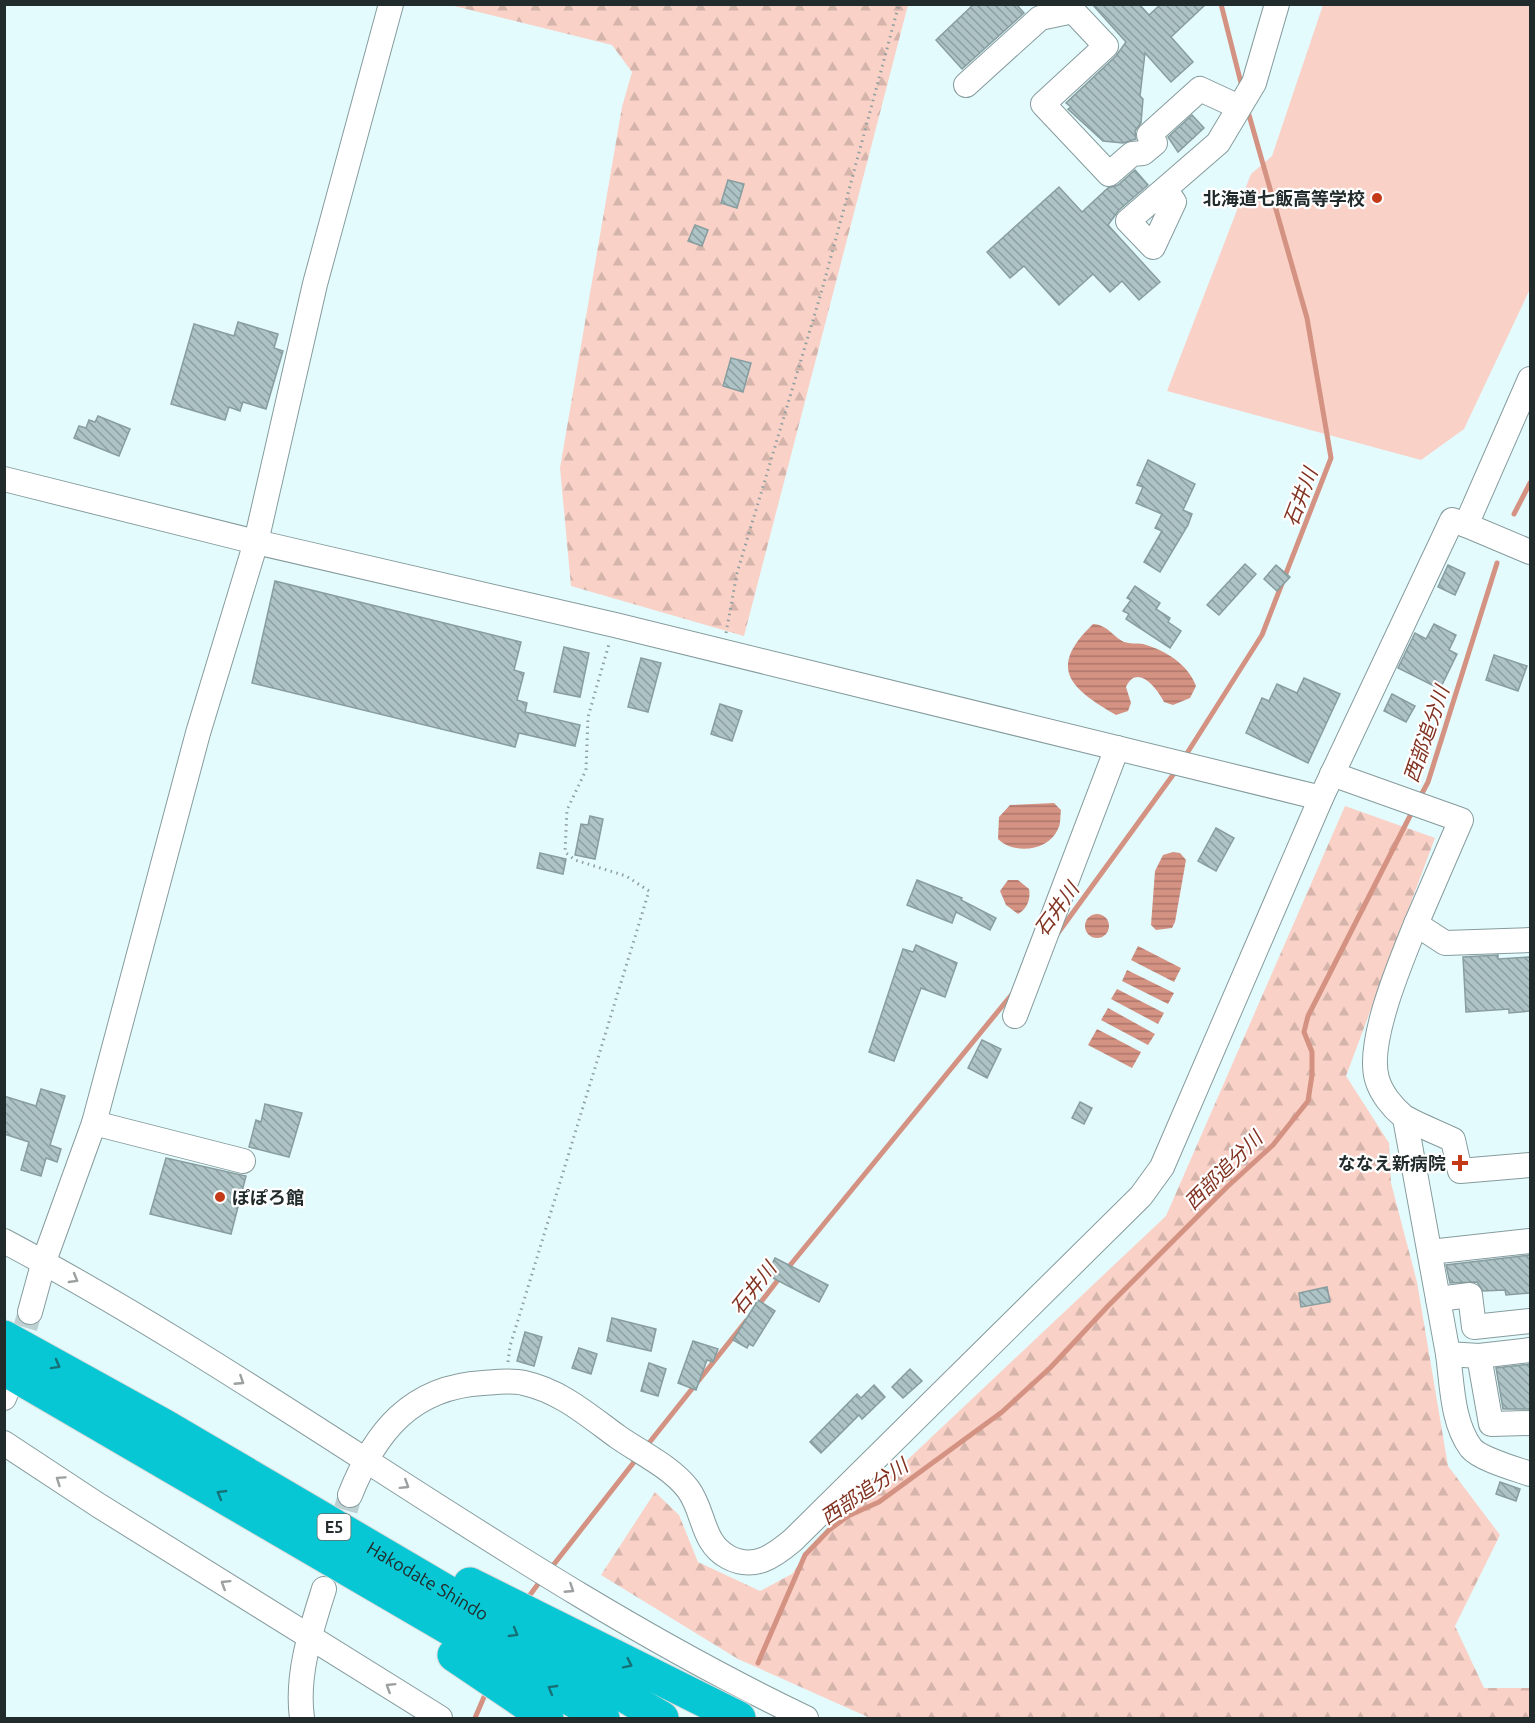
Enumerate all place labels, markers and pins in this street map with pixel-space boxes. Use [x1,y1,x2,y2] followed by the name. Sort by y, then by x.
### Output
[1203,188,1365,208] place label: 北海道七飯高等学校
[1370,191,1384,205] marker: 北海道七飯高等学校
[1338,1153,1446,1173] place label: ななえ新病院
[1451,1154,1469,1172] marker: ななえ新病院
[232,1187,304,1207] place label: ぽぽろ館
[213,1190,227,1204] marker: ぽぽろ館

